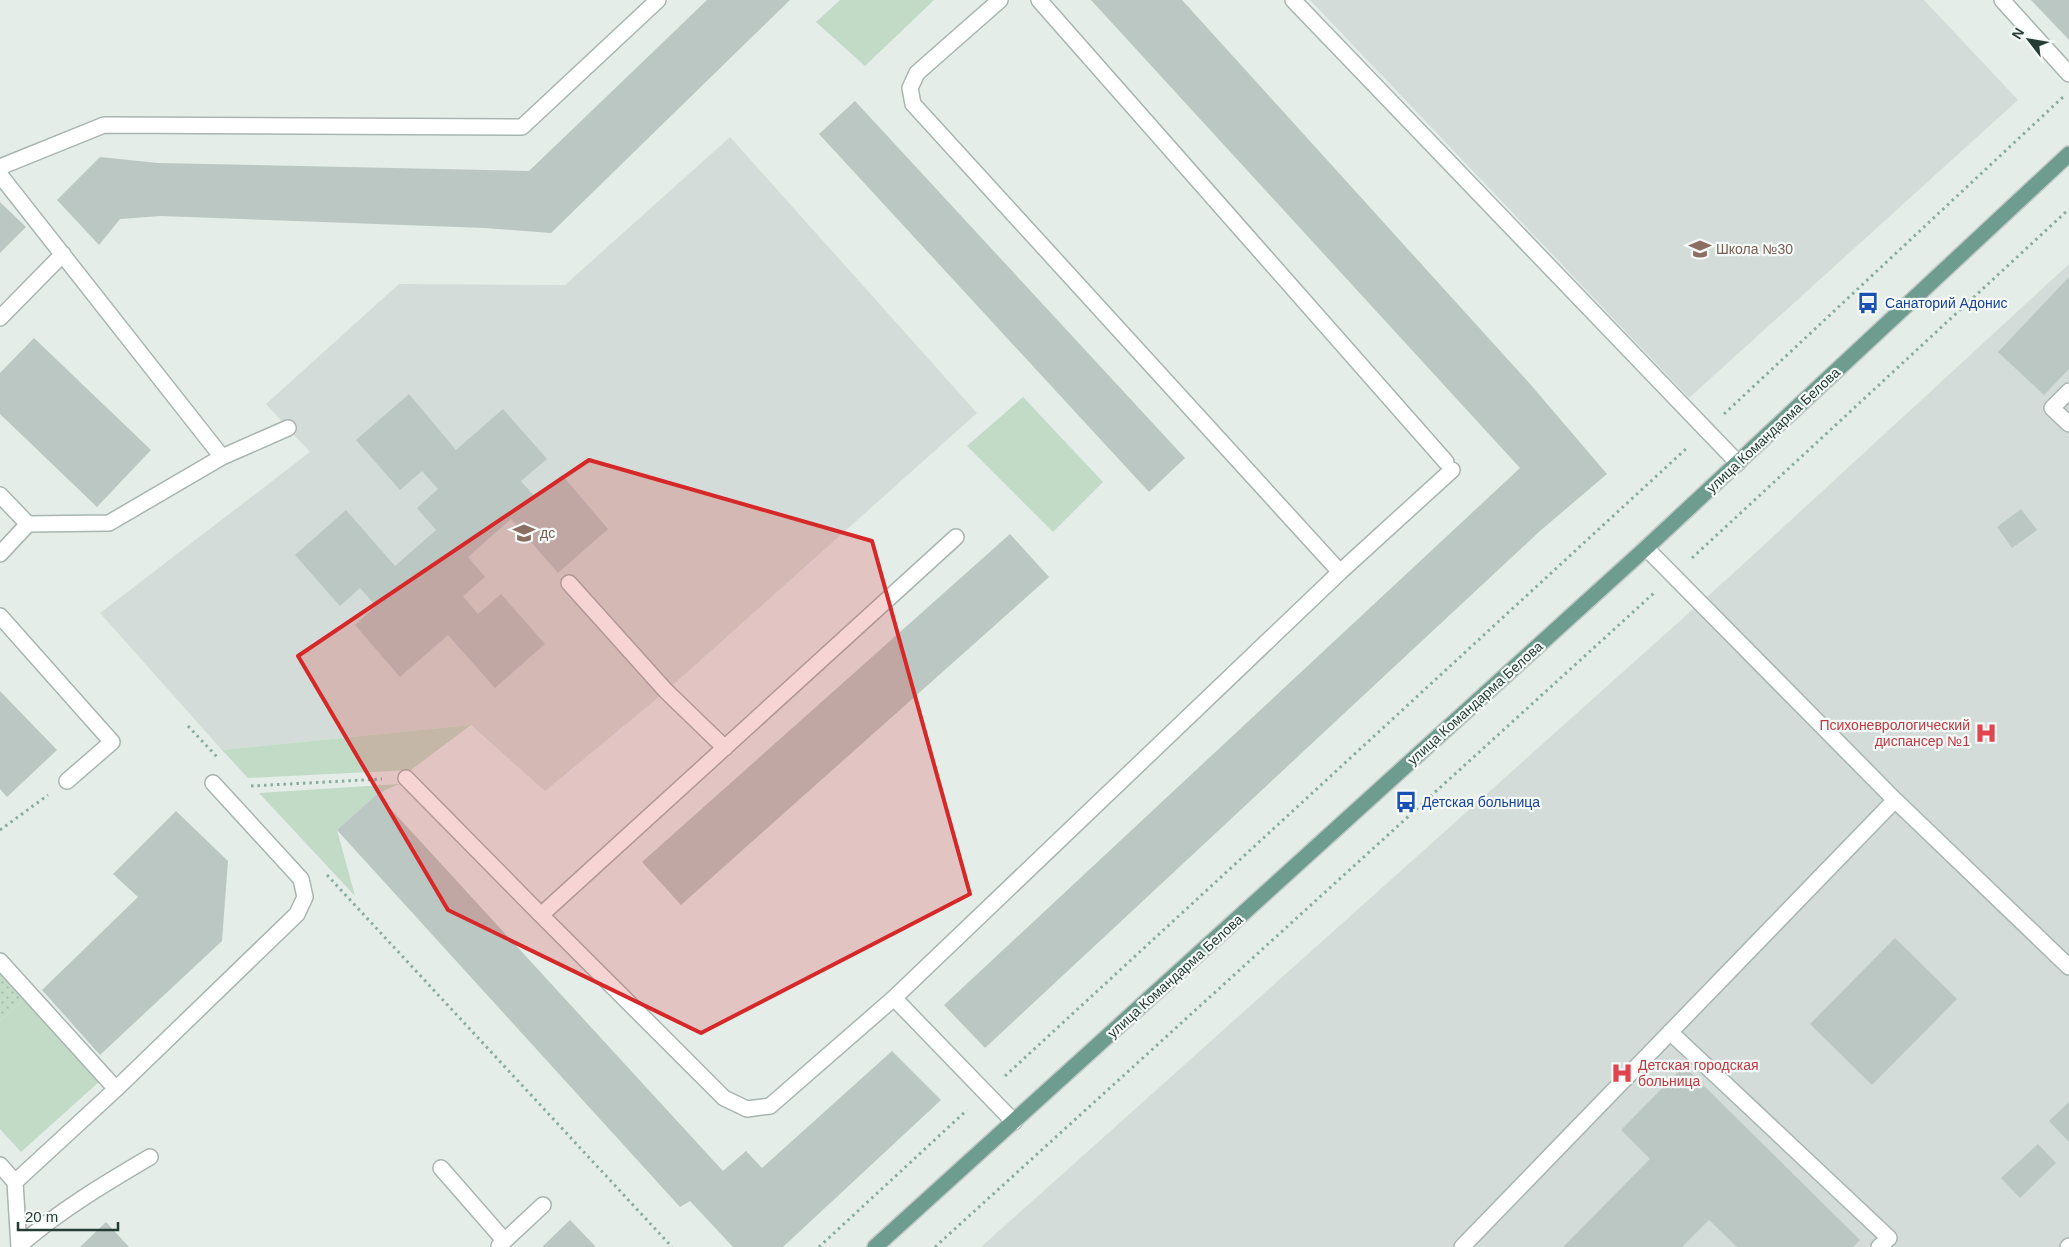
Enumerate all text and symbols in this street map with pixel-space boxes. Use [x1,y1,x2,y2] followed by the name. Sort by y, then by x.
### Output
[2004,15,2054,65] north arrow
[2008,25,2027,42] text: N
[1687,236,1713,262] school or university icon: Школа №30
[1716,241,1793,257] place label: Школа №30
[1855,290,1881,316] bus stop icon: Санаторий Адонис
[1885,295,2007,311] place label: Санаторий Адонис
[1703,364,1843,496] street label: улица Командарма Белова
[511,520,537,546] school or university icon: дс
[540,525,555,541] place label: дс
[1404,638,1546,768] street label: улица Командарма Белова
[1819,717,1970,749] place label: Психоневрологический диспансер №1
[1973,720,1999,746] hospital icon: Психоневрологический диспансер №1
[1393,789,1419,815] bus stop icon: Детская больница
[1422,794,1540,810] place label: Детская больница
[1104,911,1246,1041] street label: улица Командарма Белова
[1638,1057,1759,1089] place label: Детская городская больница
[1609,1060,1635,1086] hospital icon: Детская городская больница
[18,1200,118,1232] scale bar
[25,1208,58,1225] text: 20 m

